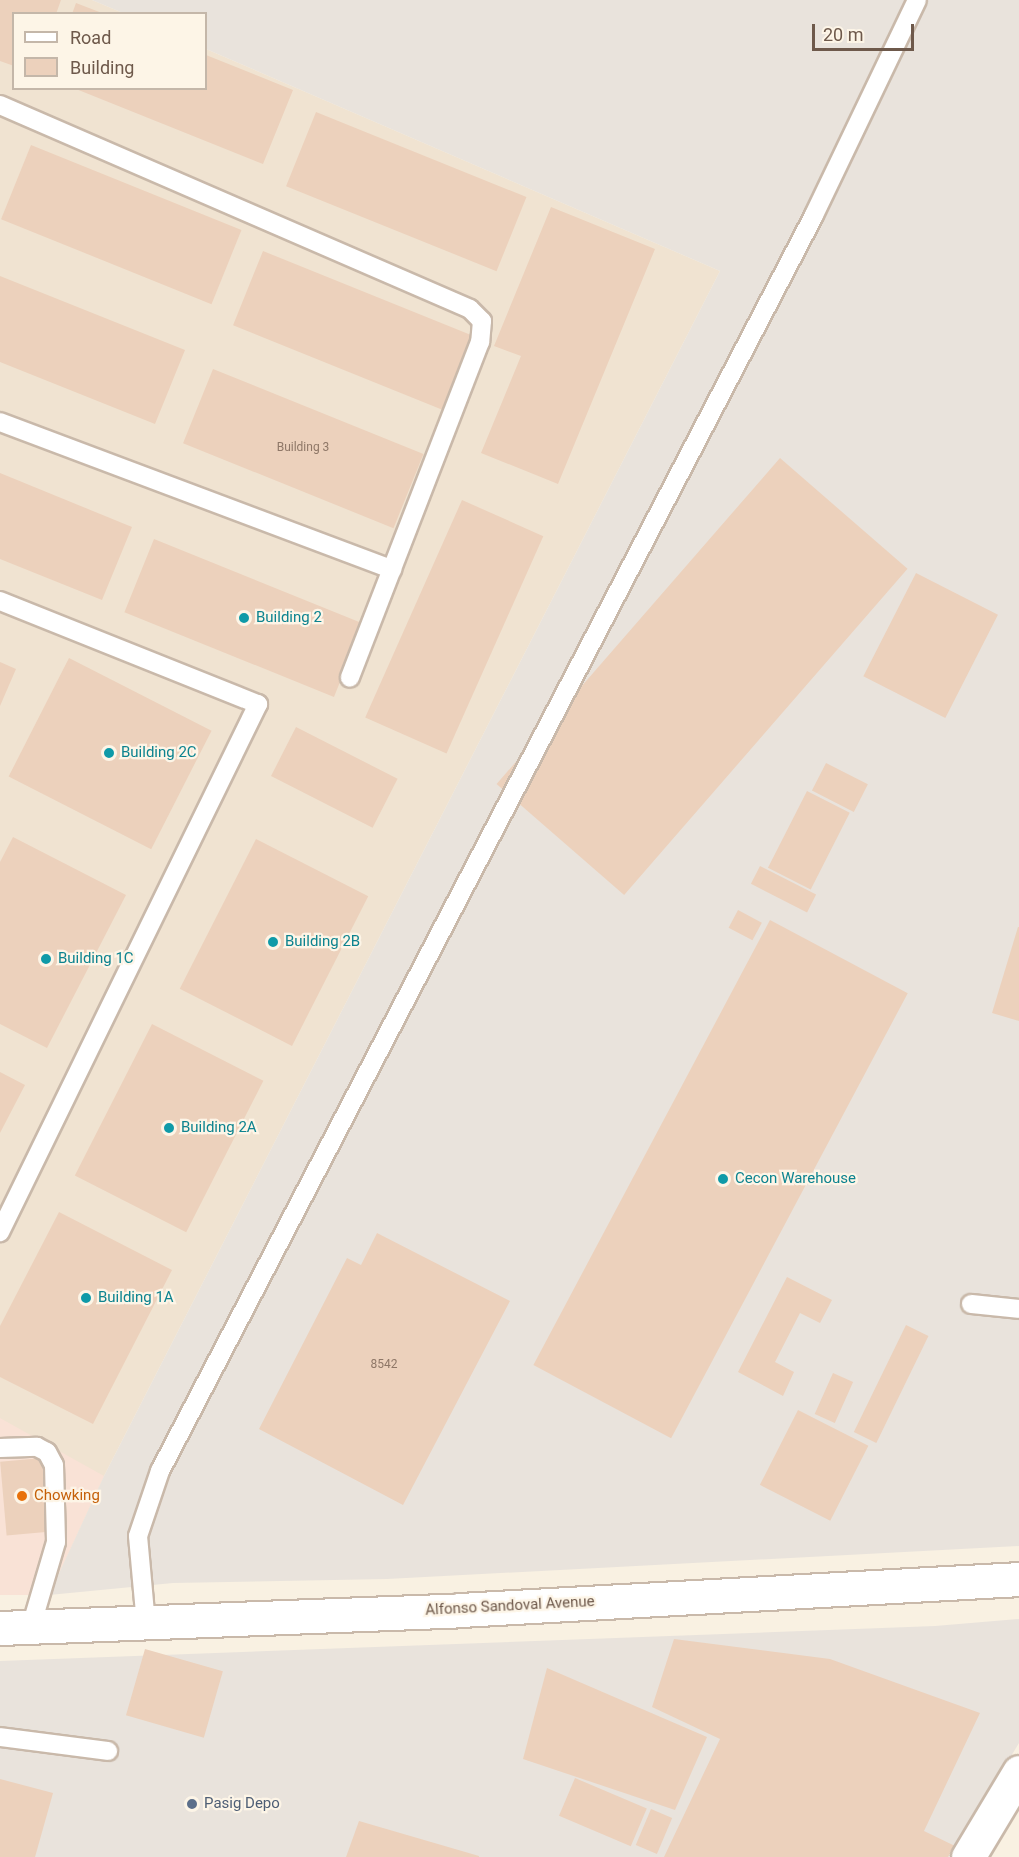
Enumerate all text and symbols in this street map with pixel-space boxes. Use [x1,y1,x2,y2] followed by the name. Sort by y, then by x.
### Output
[12,12,207,90] legend
[815,12,917,50] scale bar
[823,24,863,45] text: 20 m
[70,27,111,48] text: Road
[70,57,134,78] text: Building
[277,441,329,455] house number: Building 3
[256,609,322,627] place label: Building 2
[237,611,251,625] marker: Building 2
[121,744,197,762] place label: Building 2C
[102,746,116,760] marker: Building 2C
[285,933,360,951] place label: Building 2B
[266,935,280,949] marker: Building 2B
[58,950,134,968] place label: Building 1C
[39,952,53,966] marker: Building 1C
[181,1119,257,1137] place label: Building 2A
[162,1121,176,1135] marker: Building 2A
[735,1170,856,1188] place label: Cecon Warehouse
[716,1172,730,1186] marker: Cecon Warehouse
[98,1289,174,1307] place label: Building 1A
[79,1291,93,1305] marker: Building 1A
[371,1358,397,1372] house number: 8542
[34,1487,100,1505] place label: Chowking
[15,1489,29,1503] marker: Chowking
[425,1593,595,1619] street label: Alfonso Sandoval Avenue
[204,1795,280,1813] place label: Pasig Depo
[185,1797,199,1811] marker: Pasig Depo

